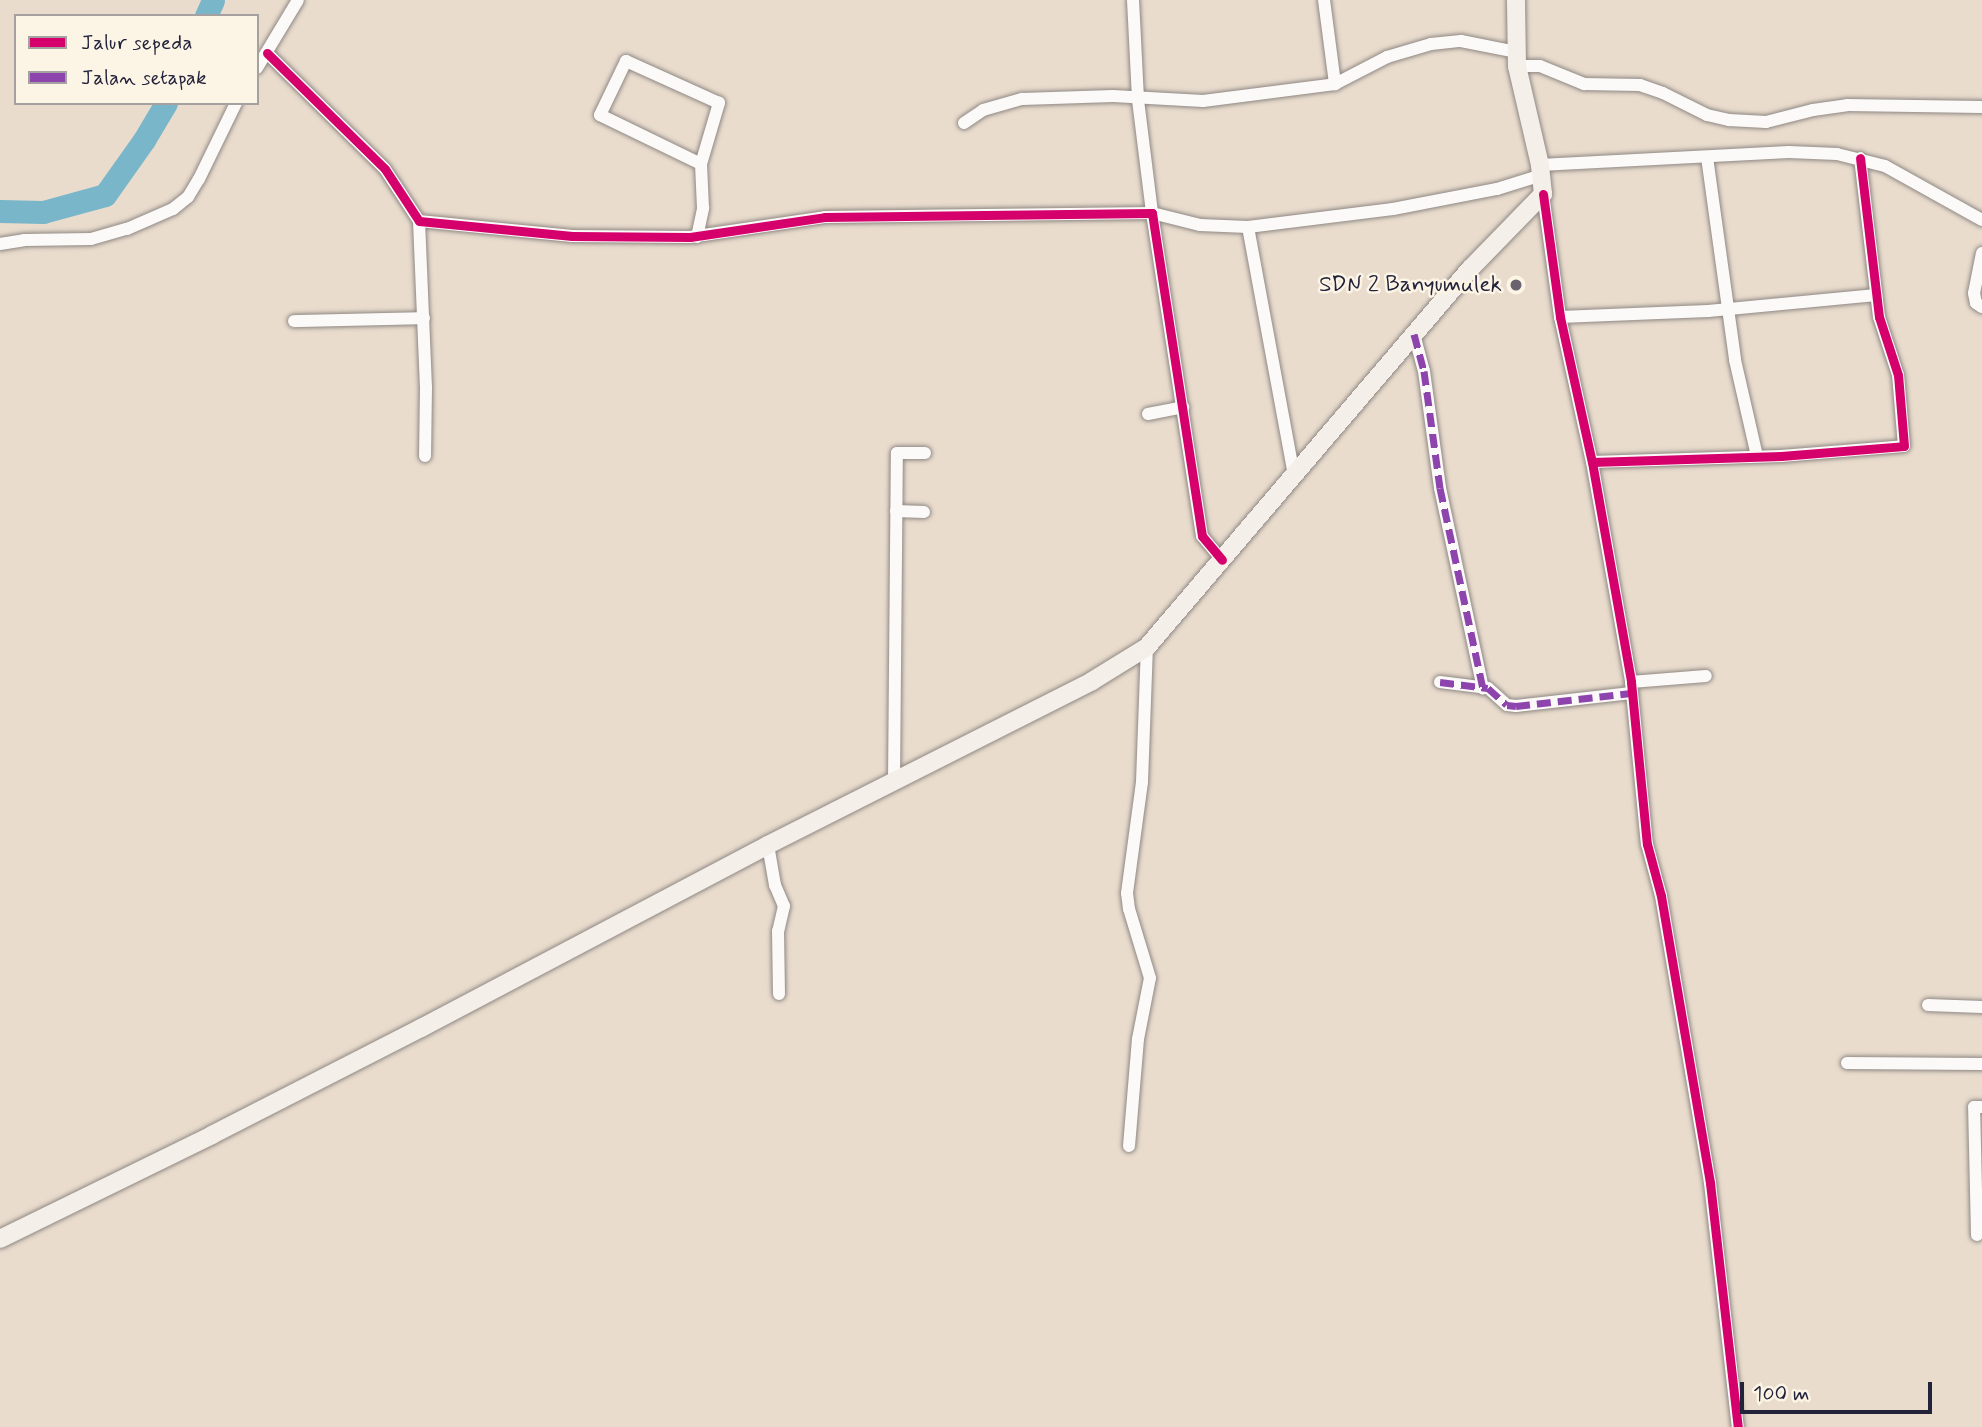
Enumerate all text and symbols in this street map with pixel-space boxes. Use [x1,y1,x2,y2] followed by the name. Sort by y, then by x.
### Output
[14,14,259,105] legend
[81,29,192,57] text: Jalur sepeda
[81,64,207,92] text: Jalan setapak
[1319,271,1502,299] place label: SDN 2 Banyumulek
[1508,277,1524,293] marker: SDN 2 Banyumulek
[1744,1368,1937,1412] scale bar
[1753,1380,1809,1408] text: 100 m

